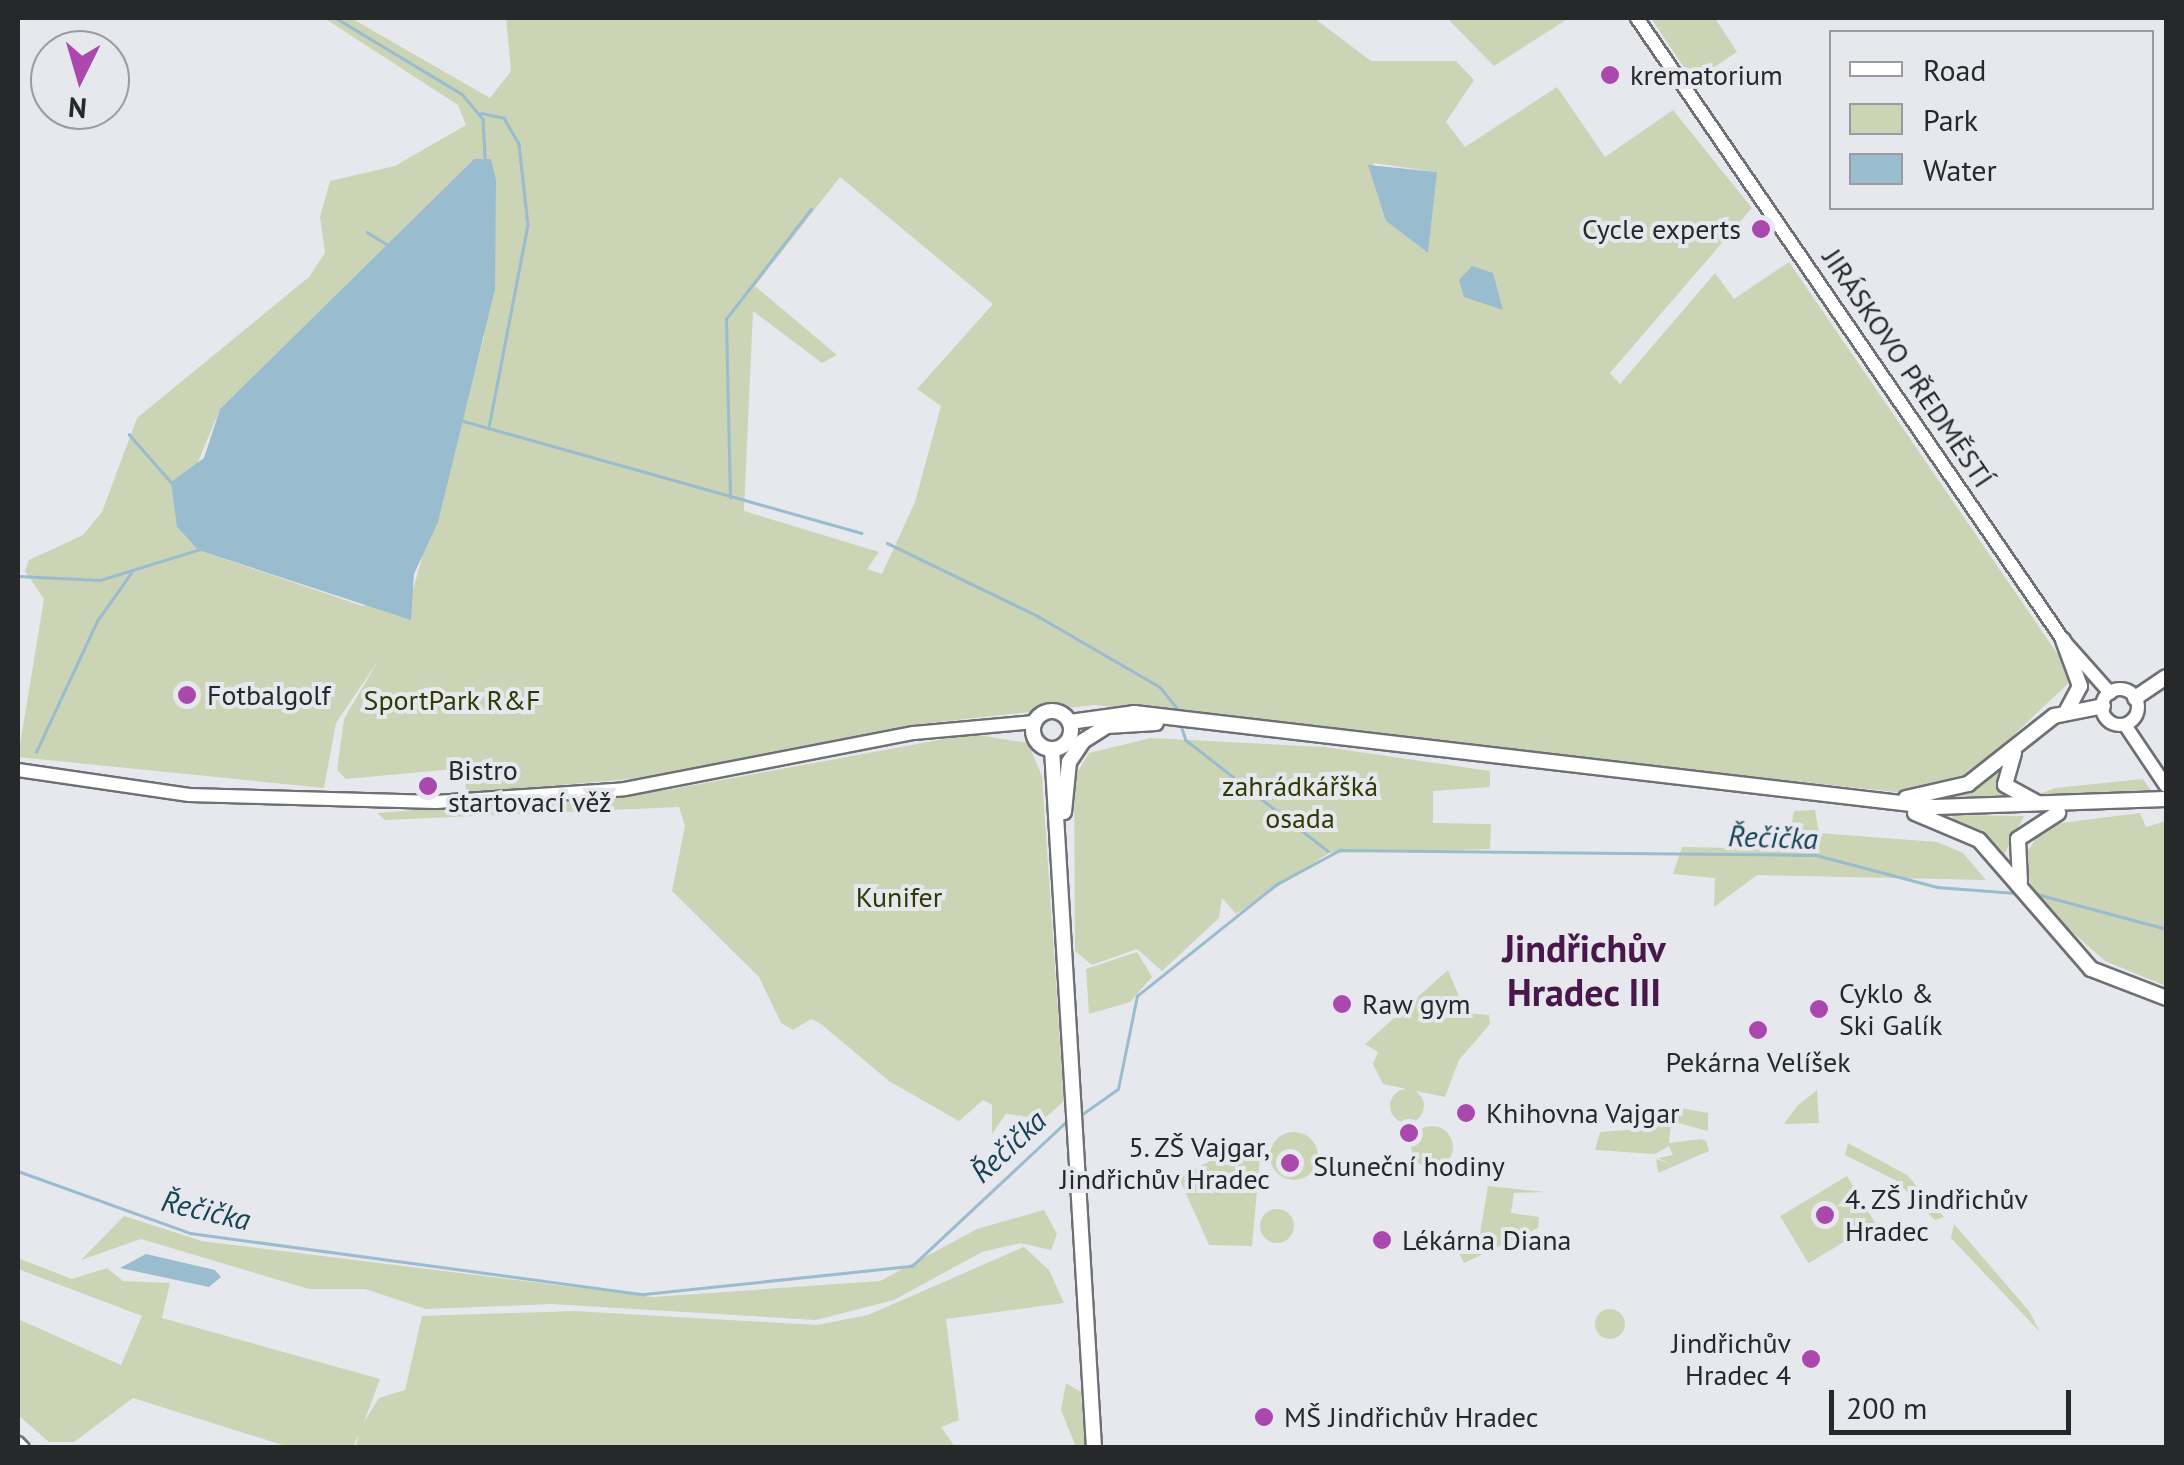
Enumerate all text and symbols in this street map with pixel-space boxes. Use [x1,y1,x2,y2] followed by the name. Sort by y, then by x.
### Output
[30,30,130,130] north arrow
[1829,30,2154,210] legend
[1923,50,1987,89] text: Road
[1630,58,1783,92] place label: krematorium
[1599,64,1621,86] marker: krematorium
[67,89,88,128] text: N
[1923,100,1978,139] text: Park
[1923,150,1997,189] text: Water
[1582,212,1741,246] place label: Cycle experts
[1750,218,1772,240] marker: Cycle experts
[1816,242,2000,494] street label: JIRÁSKOVO PŘEDMĚSTÍ
[207,678,330,712] place label: Fotbalgolf
[363,683,541,717] park label: SportPark R&F
[176,684,198,706] marker: Fotbalgolf
[448,753,612,819] place label: Bistro startovací věž
[1222,769,1378,835] park label: zahrádkářšká osada
[417,775,439,797] marker: Bistro startovací věž
[1727,817,1819,857] water label: Řečička
[856,880,942,914] park label: Kunifer
[1502,925,1666,1014] district label: Jindřichův Hradec III
[1839,976,1942,1042] place label: Cyklo & Ski Galík
[1362,987,1471,1021] place label: Raw gym
[1331,993,1353,1015] marker: Raw gym
[1808,998,1830,1020] marker: Cyklo & Ski Galík
[1747,1019,1769,1041] marker: Pekárna Velíšek
[1665,1045,1851,1079] place label: Pekárna Velíšek
[1486,1096,1680,1130] place label: Khihovna Vajgar
[963,1102,1053,1190] water label: Řečička
[1455,1102,1477,1124] marker: Khihovna Vajgar
[1398,1122,1420,1144] marker: Sluneční hodiny
[1059,1130,1270,1196] place label: 5. ZŠ Vajgar, Jindřichův Hradec
[1313,1149,1505,1183] place label: Sluneční hodiny
[1279,1152,1301,1174] marker: 5. ZŠ Vajgar, Jindřichův Hradec
[158,1182,254,1238] water label: Řečička
[1845,1182,2031,1248] place label: 4. ZŠ Jindřichův Hradec
[1814,1204,1836,1226] marker: 4. ZŠ Jindřichův Hradec
[1402,1223,1571,1257] place label: Lékárna Diana
[1371,1229,1393,1251] marker: Lékárna Diana
[1671,1326,1791,1392] place label: Jindřichův Hradec 4
[1800,1348,1822,1370] marker: Jindřichův Hradec 4
[1834,1370,2076,1432] scale bar
[1846,1388,1927,1427] text: 200 m
[1284,1400,1539,1434] place label: MŠ Jindřichův Hradec
[1253,1406,1275,1428] marker: MŠ Jindřichův Hradec

